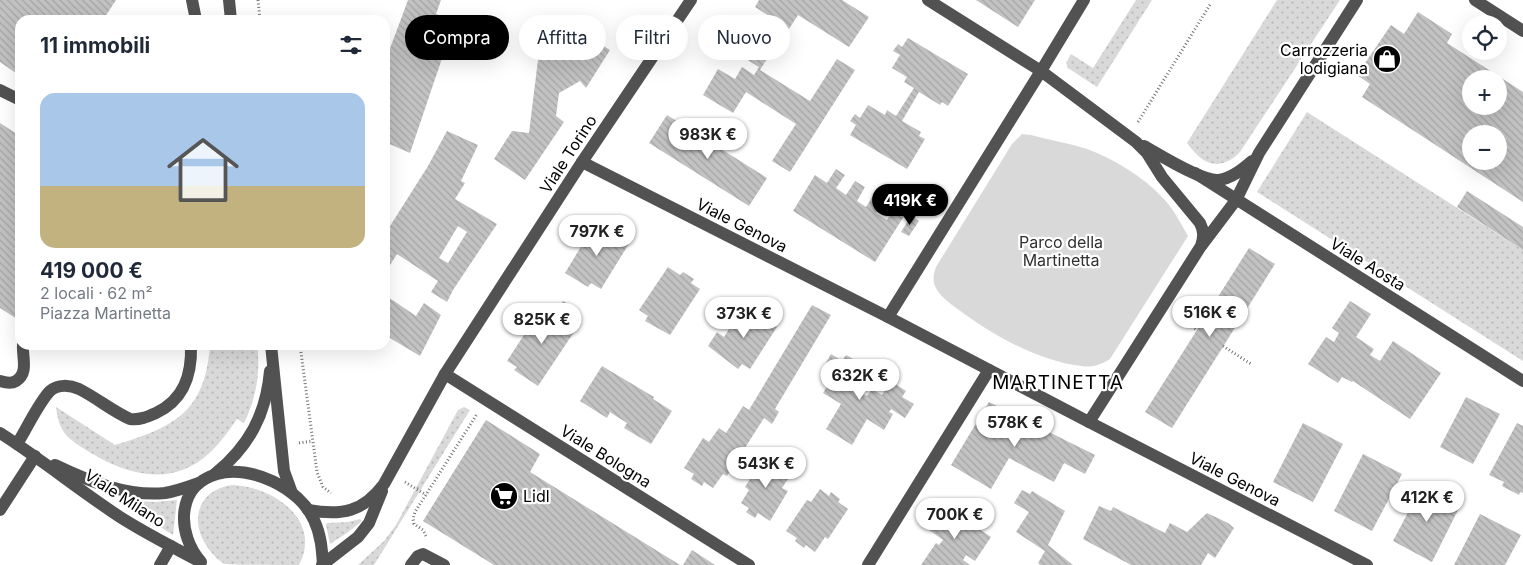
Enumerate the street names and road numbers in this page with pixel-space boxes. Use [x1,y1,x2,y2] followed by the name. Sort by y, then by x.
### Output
[535,111,601,197] street label: Viale Torino
[693,194,791,256] street label: Viale Genova
[1327,233,1409,295] street label: Viale Aosta
[557,420,655,492] street label: Viale Bologna
[1186,448,1284,510] street label: Viale Genova
[81,465,169,531] street label: Viale Milano

